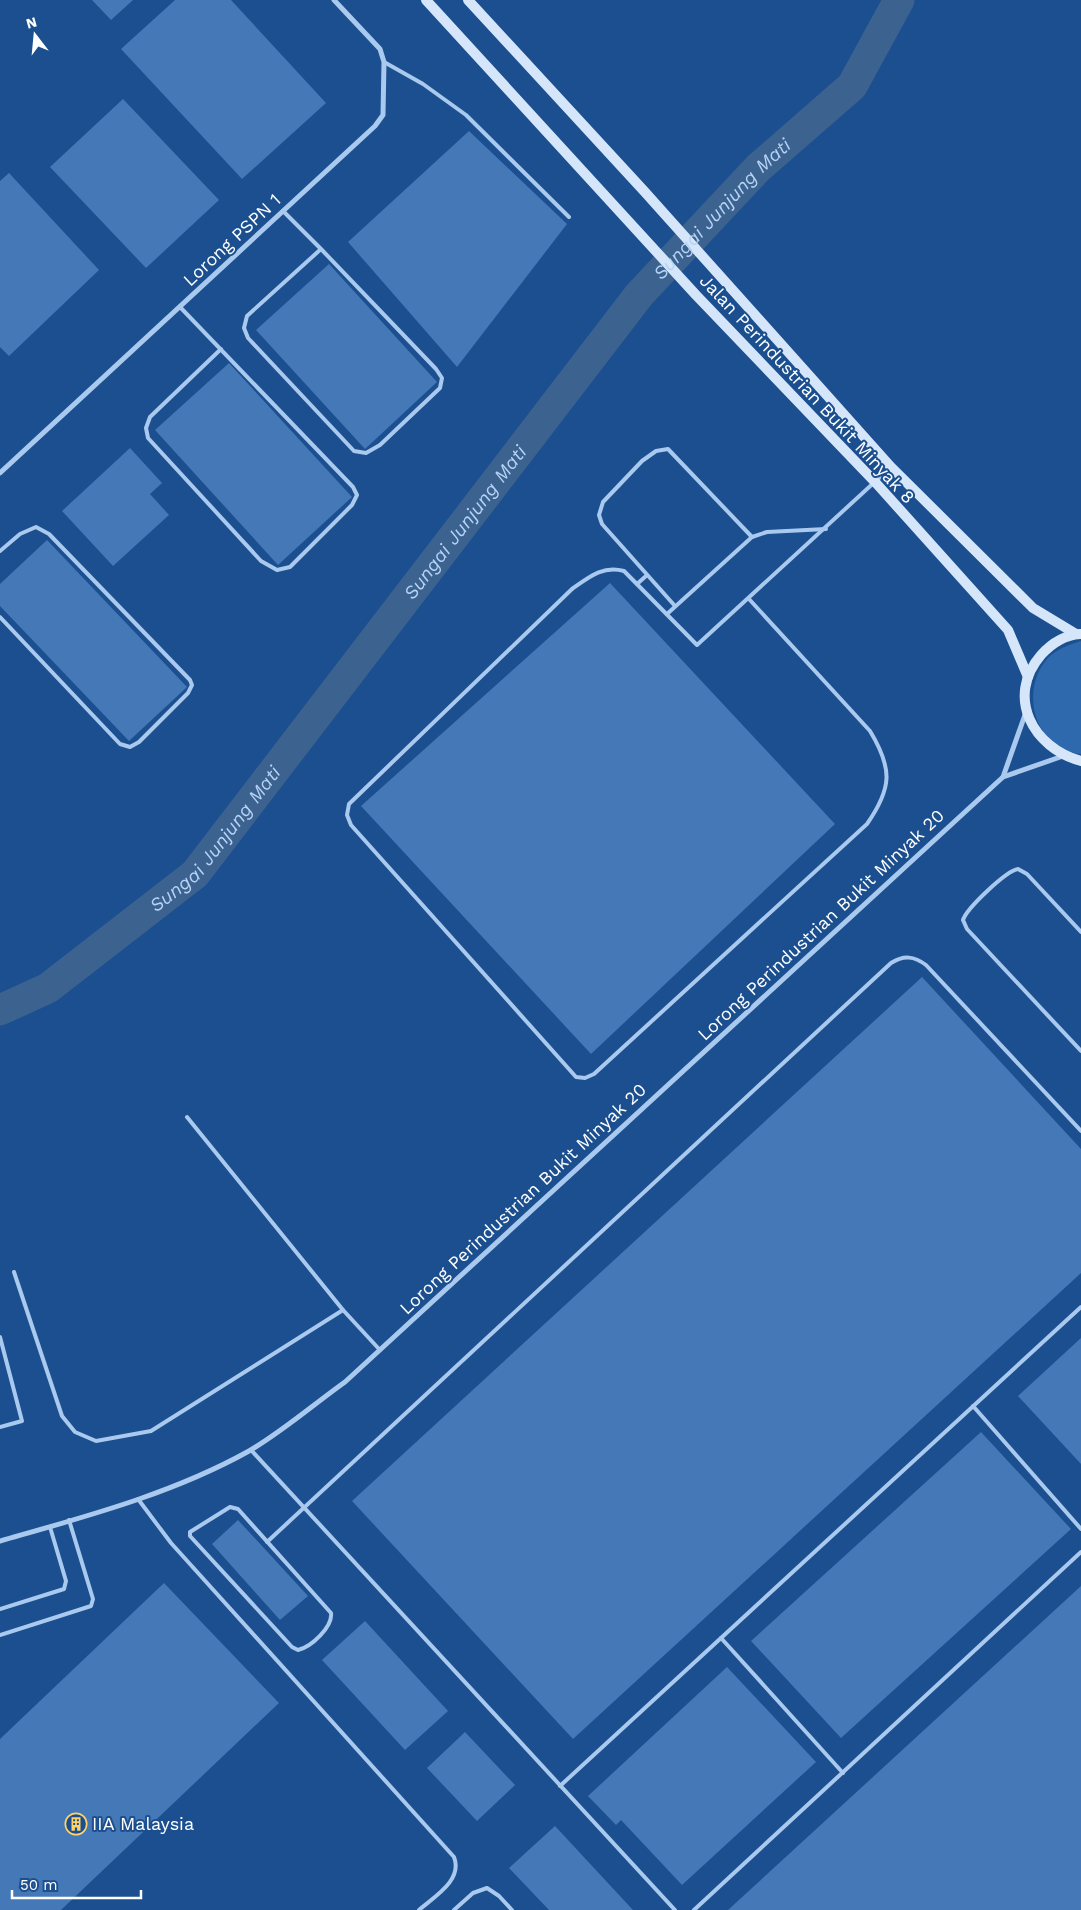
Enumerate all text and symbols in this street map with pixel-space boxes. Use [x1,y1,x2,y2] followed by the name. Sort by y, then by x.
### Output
[10,10,60,60] north arrow
[24,13,39,32] text: N
[648,133,796,285] water label: Sungai Junjung Mati
[179,189,285,290] street label: Lorong PSPN 1
[696,270,919,507] street label: Jalan Perindustrian Bukit Minyak 8
[399,440,532,604] water label: Sungai Junjung Mati
[145,761,286,917] water label: Sungai Junjung Mati
[693,805,948,1044] street label: Lorong Perindustrian Bukit Minyak 20
[395,1079,650,1318] street label: Lorong Perindustrian Bukit Minyak 20
[64,1812,88,1836] building icon: IIA Malaysia
[92,1813,194,1834] place label: IIA Malaysia
[12,1868,141,1900] scale bar
[20,1876,57,1894] text: 50 m

